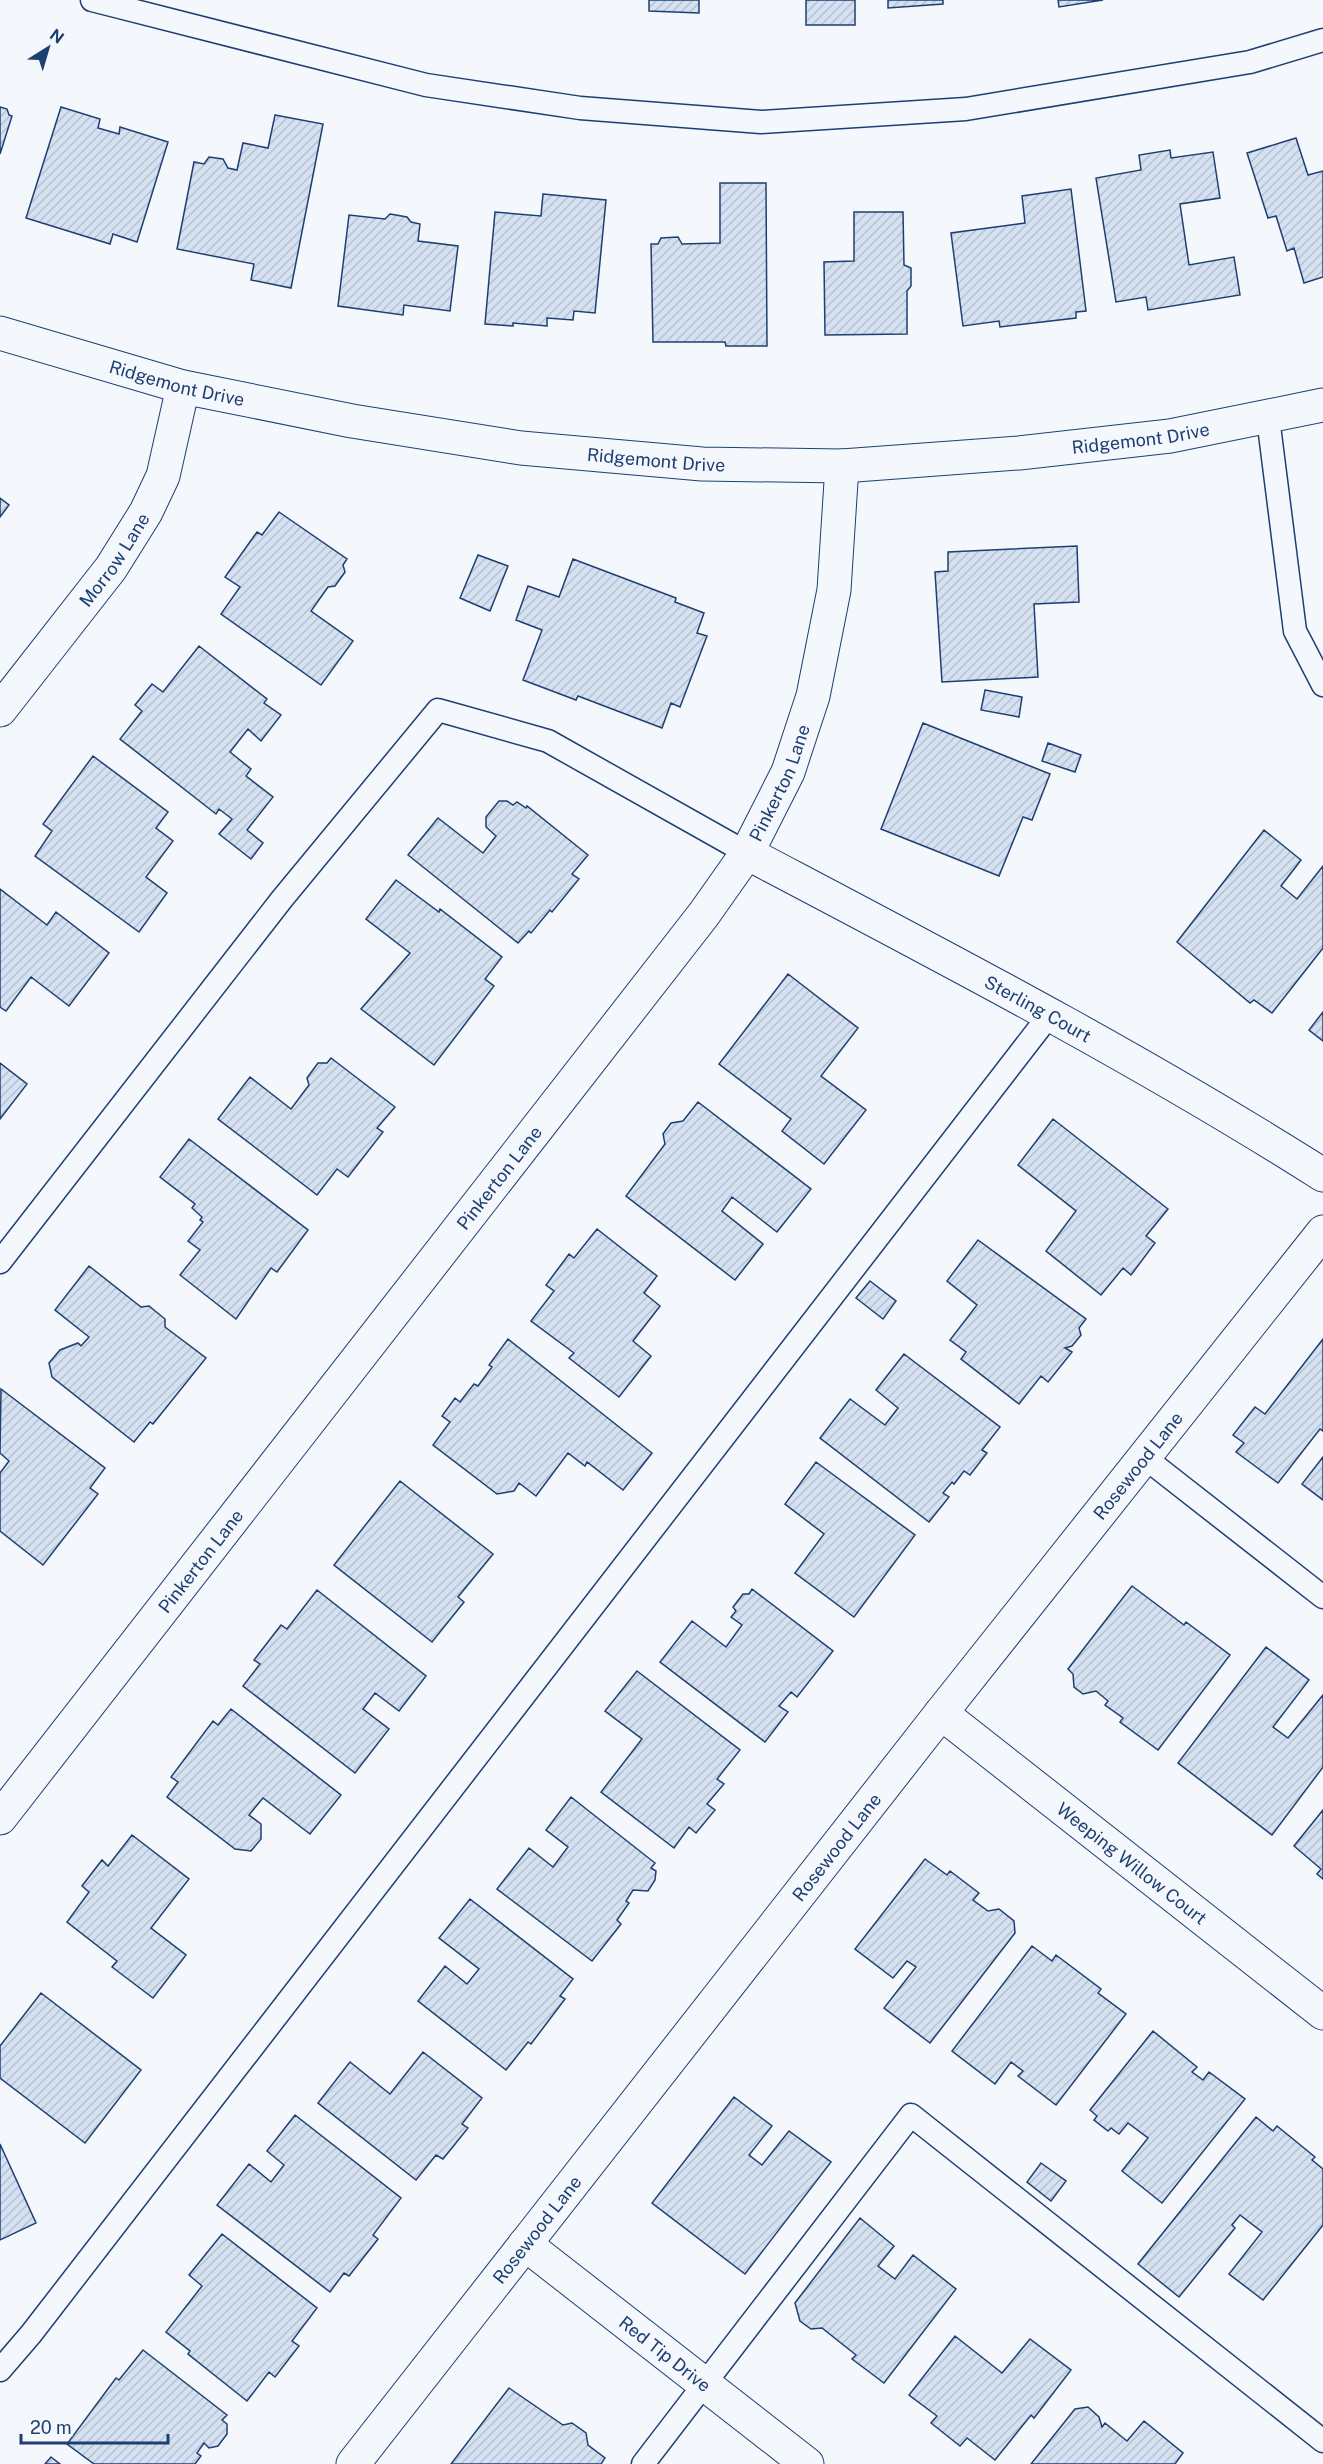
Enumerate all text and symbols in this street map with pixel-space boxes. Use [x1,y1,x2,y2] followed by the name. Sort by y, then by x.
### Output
[18,18,78,78] north arrow
[46,25,67,48] text: N
[107,355,246,410] street label: Ridgemont Drive
[1071,418,1211,457] street label: Ridgemont Drive
[586,443,725,475] street label: Ridgemont Drive
[75,509,153,611] street label: Morrow Lane
[744,722,813,845] street label: Pinkerton Lane
[981,971,1095,1046] street label: Sterling Court
[452,1121,546,1233] street label: Pinkerton Lane
[1089,1407,1187,1523] street label: Rosewood Lane
[153,1505,247,1617] street label: Pinkerton Lane
[788,1789,885,1905] street label: Rosewood Lane
[1053,1798,1211,1928] street label: Weeping Willow Court
[488,2171,585,2288] street label: Rosewood Lane
[615,2311,715,2396] street label: Red Tip Drive
[21,2407,168,2445] scale bar
[30,2417,72,2438] text: 20 m

